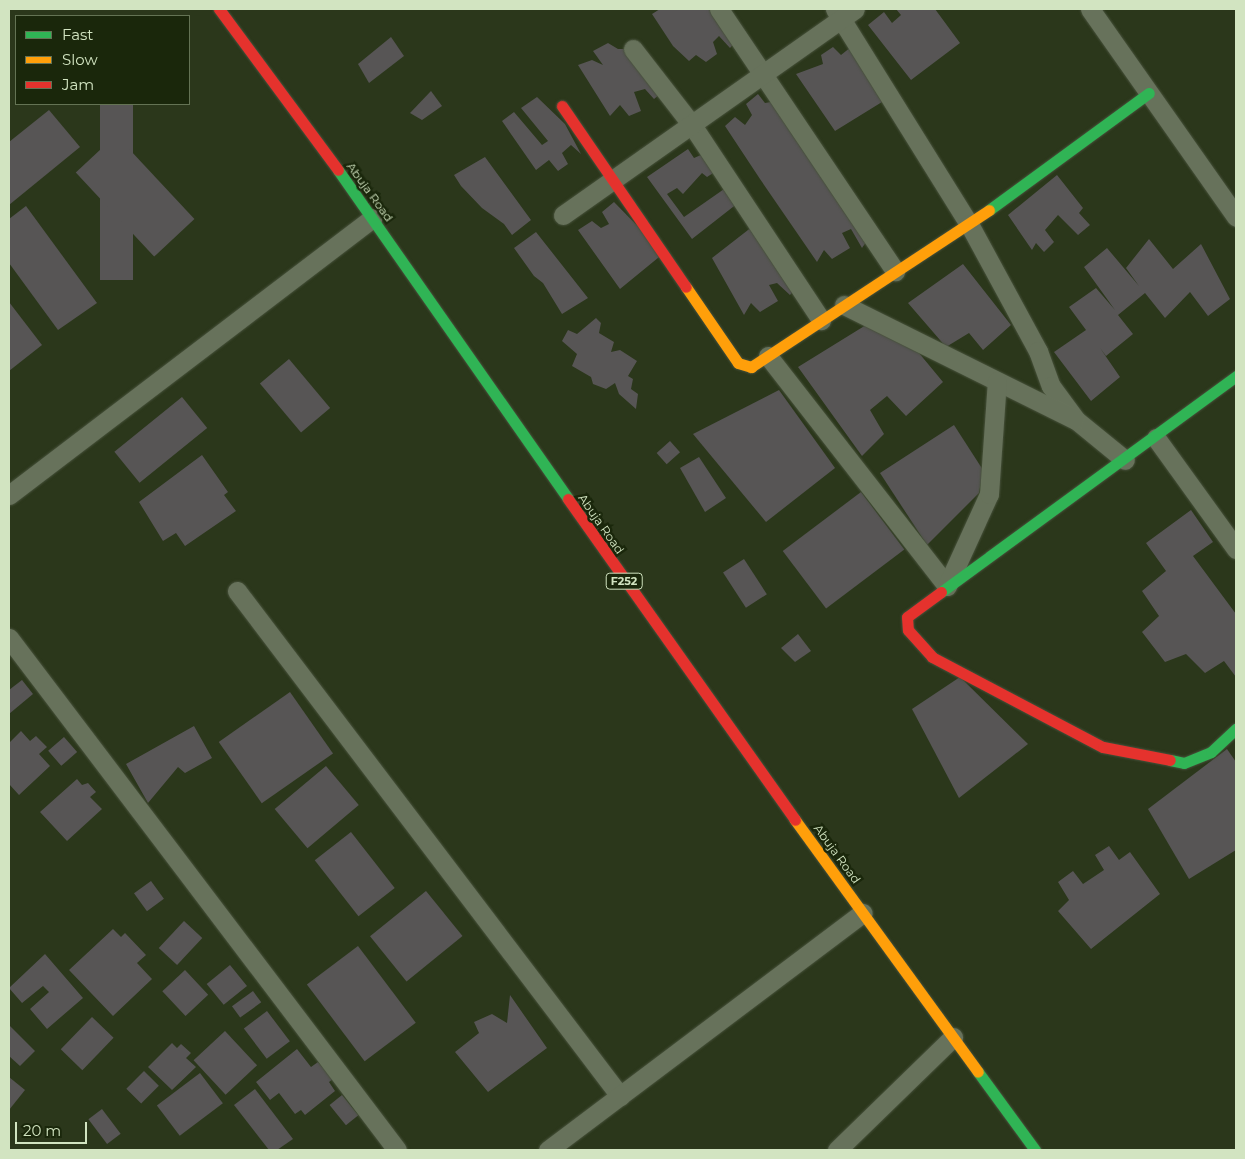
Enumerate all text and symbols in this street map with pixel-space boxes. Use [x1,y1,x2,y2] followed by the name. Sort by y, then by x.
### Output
[15,15,190,105] legend
[62,25,93,44] text: Fast
[62,50,98,69] text: Slow
[62,75,94,94] text: Jam
[344,160,396,224] street label: Abuja Road
[575,491,627,557] street label: Abuja Road
[605,572,643,590] road number: F252
[811,822,863,886] street label: Abuja Road
[18,1112,90,1144] scale bar
[23,1121,61,1140] text: 20 m

